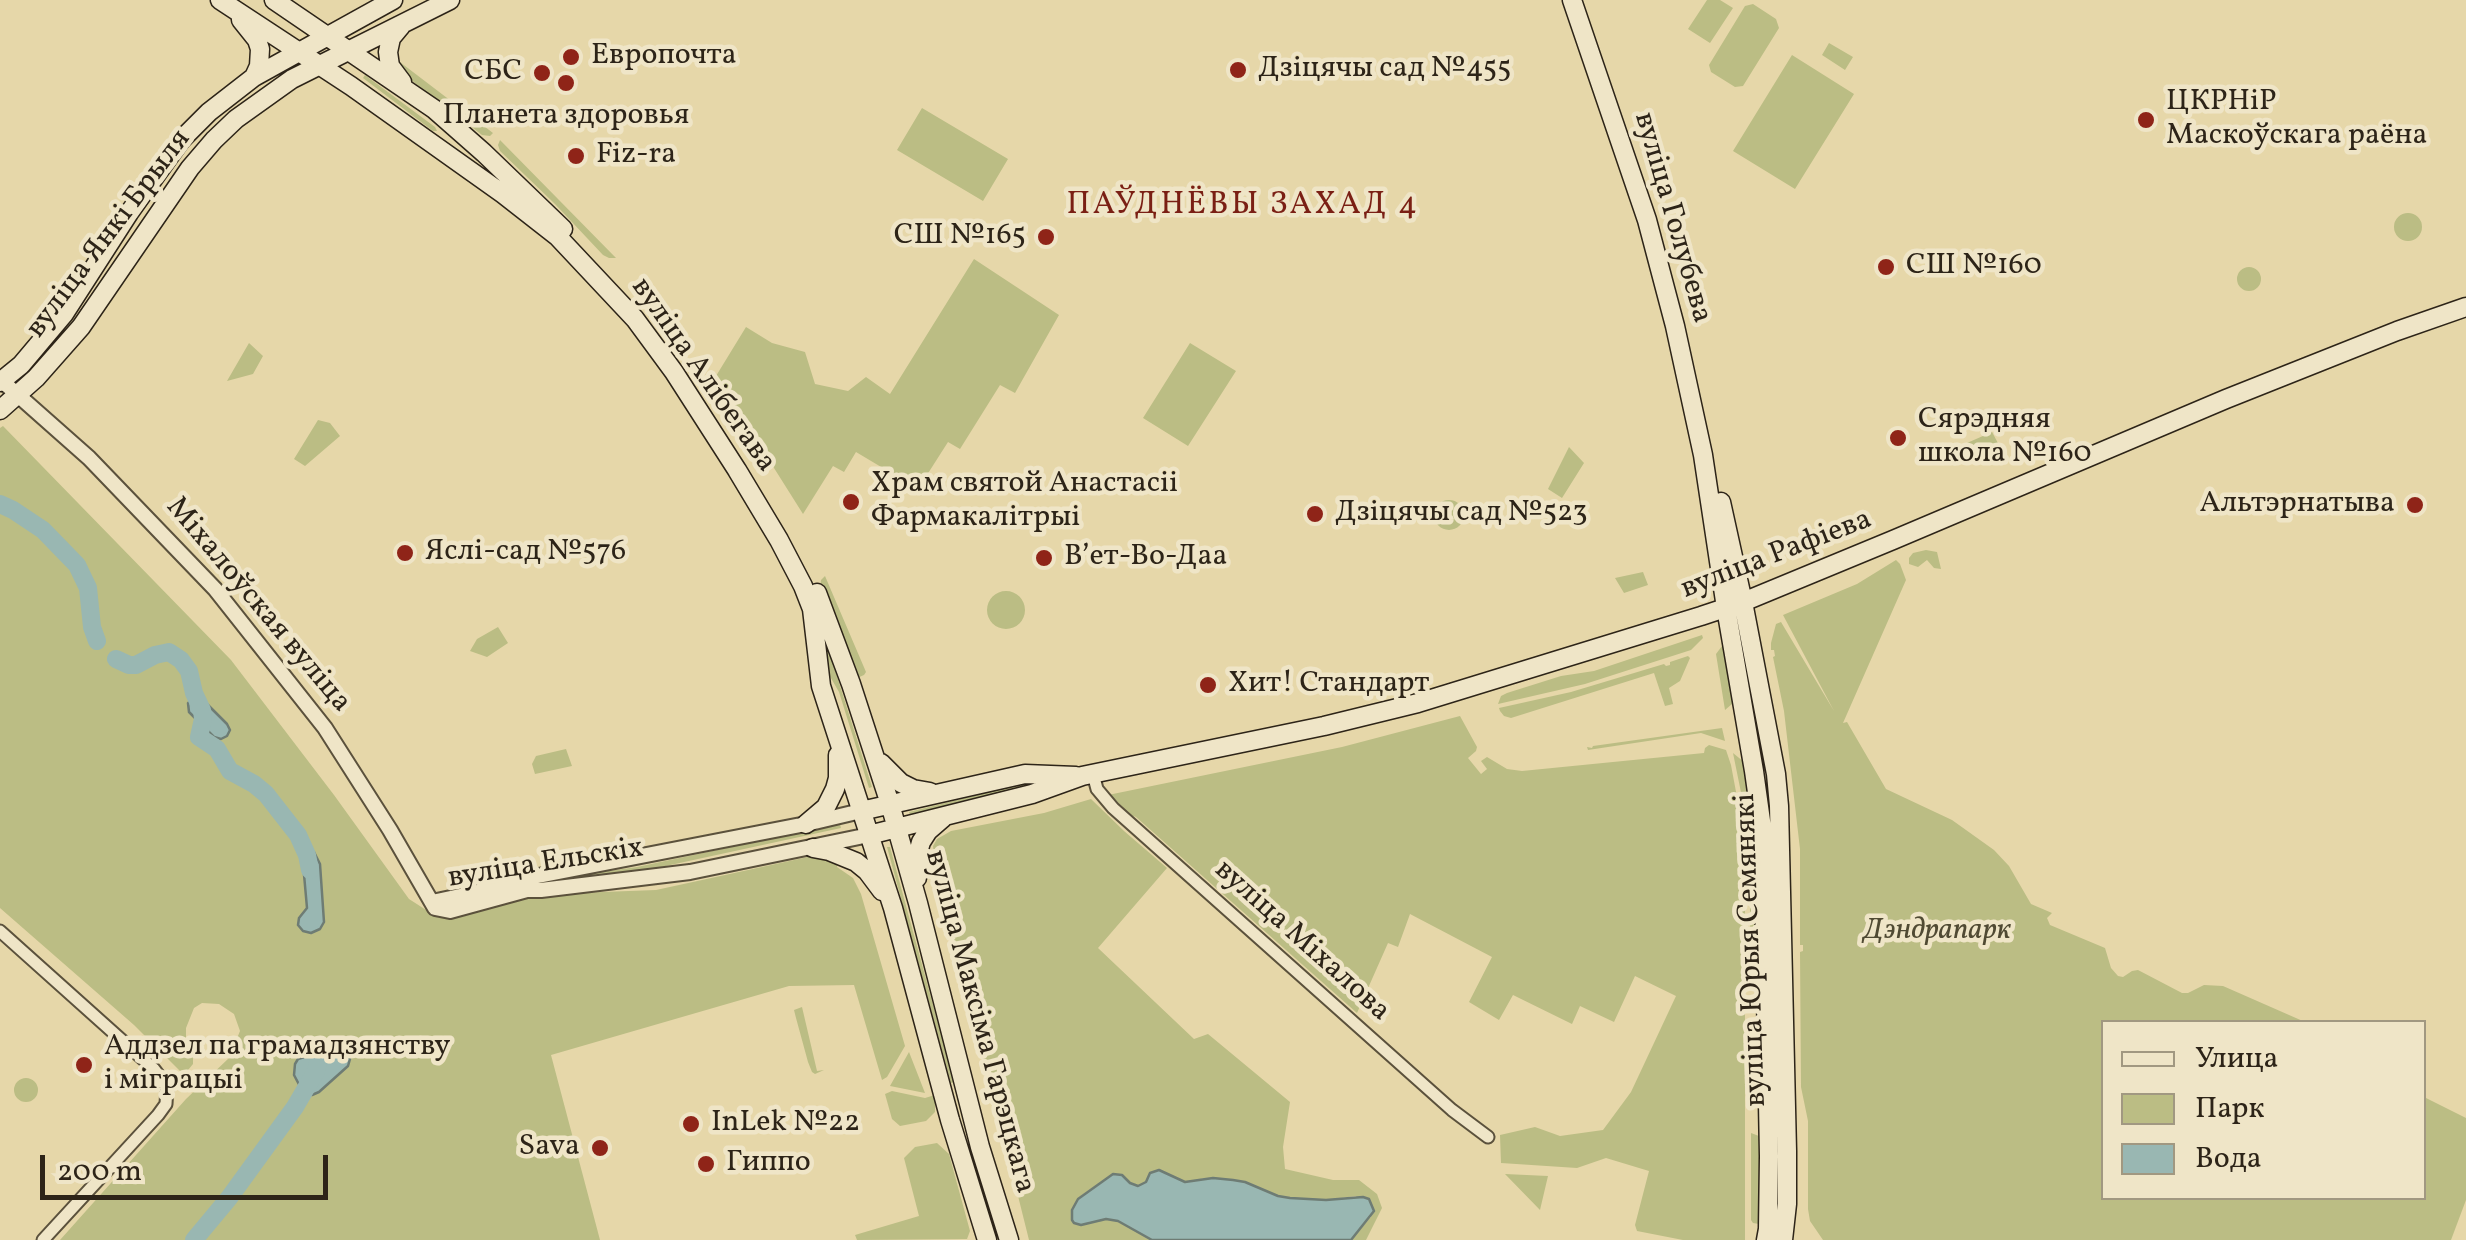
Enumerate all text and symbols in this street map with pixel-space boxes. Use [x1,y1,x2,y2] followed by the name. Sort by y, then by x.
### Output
[591,39,737,75] place label: Европочта
[560,46,582,68] marker: Европочта
[1258,52,1511,88] place label: Дзіцячы сад №455
[464,55,522,91] place label: СБС
[1227,59,1249,81] marker: Дзіцячы сад №455
[531,62,553,84] marker: СБС
[555,72,577,94] marker: Планета здоровья
[2166,85,2427,156] place label: ЦКРНіР Маскоўскага раёна
[443,99,689,135] place label: Планета здоровья
[1624,108,1718,328] street label: вуліца Голубева
[2135,109,2157,131] marker: ЦКРНіР Маскоўскага раёна
[20,124,200,346] street label: вуліца Янкі Брыля
[596,138,676,174] place label: Fiz-ra
[565,145,587,167] marker: Fiz-ra
[1066,188,1420,226] district label: ПАЎДНЁВЫ ЗАХАД 4
[894,219,1026,255] place label: СШ №165
[1035,226,1057,248] marker: СШ №165
[1906,249,2042,285] place label: СШ №160
[1875,256,1897,278] marker: СШ №160
[622,272,782,480] street label: вуліца Алібегава
[1918,403,2092,474] place label: Сярэдняя школа №160
[1887,427,1909,449] marker: Сярэдняя школа №160
[871,467,1178,538] place label: Храм святой Анастасіі Фармакалітрыі
[2200,487,2395,523] place label: Альтэрнатыва
[157,491,357,721] street label: Міхалоўская вуліца
[840,491,862,513] marker: Храм святой Анастасіі Фармакалітрыі
[2404,494,2426,516] marker: Альтэрнатыва
[1335,496,1588,532] place label: Дзіцячы сад №523
[1304,503,1326,525] marker: Дзіцячы сад №523
[1677,503,1877,609] street label: вуліца Рафіева
[425,535,626,571] place label: Яслі-сад №576
[1064,540,1227,576] place label: Вʼет-Во-Даа
[394,542,416,564] marker: Яслі-сад №576
[1033,547,1055,569] marker: Вʼет-Во-Даа
[1228,667,1429,703] place label: Хит! Стандарт
[1197,674,1219,696] marker: Хит! Стандарт
[1730,793,1776,1107] street label: вуліца Юрыя Семянякі
[446,832,646,898] street label: вуліца Ельскіх
[915,846,1041,1198] street label: вуліца Максіма Гарэцкага
[1206,854,1396,1030] street label: вуліца Міхалова
[1863,914,2011,950] park label: Дэндрапарк
[2101,1020,2426,1200] legend
[104,1030,450,1100] place label: Аддзел па грамадзянству і міграцыі
[2195,1038,2278,1080] text: Улица
[73,1054,95,1076] marker: Аддзел па грамадзянству і міграцыі
[2195,1088,2264,1130] text: Парк
[711,1106,860,1142] place label: InLek №22
[680,1113,702,1135] marker: InLek №22
[519,1130,580,1166] place label: Sava
[45,1135,332,1197] scale bar
[589,1137,611,1159] marker: Sava
[2195,1138,2262,1180] text: Вода
[726,1146,811,1182] place label: Гиппо
[57,1151,142,1193] text: 200 m
[695,1153,717,1175] marker: Гиппо

